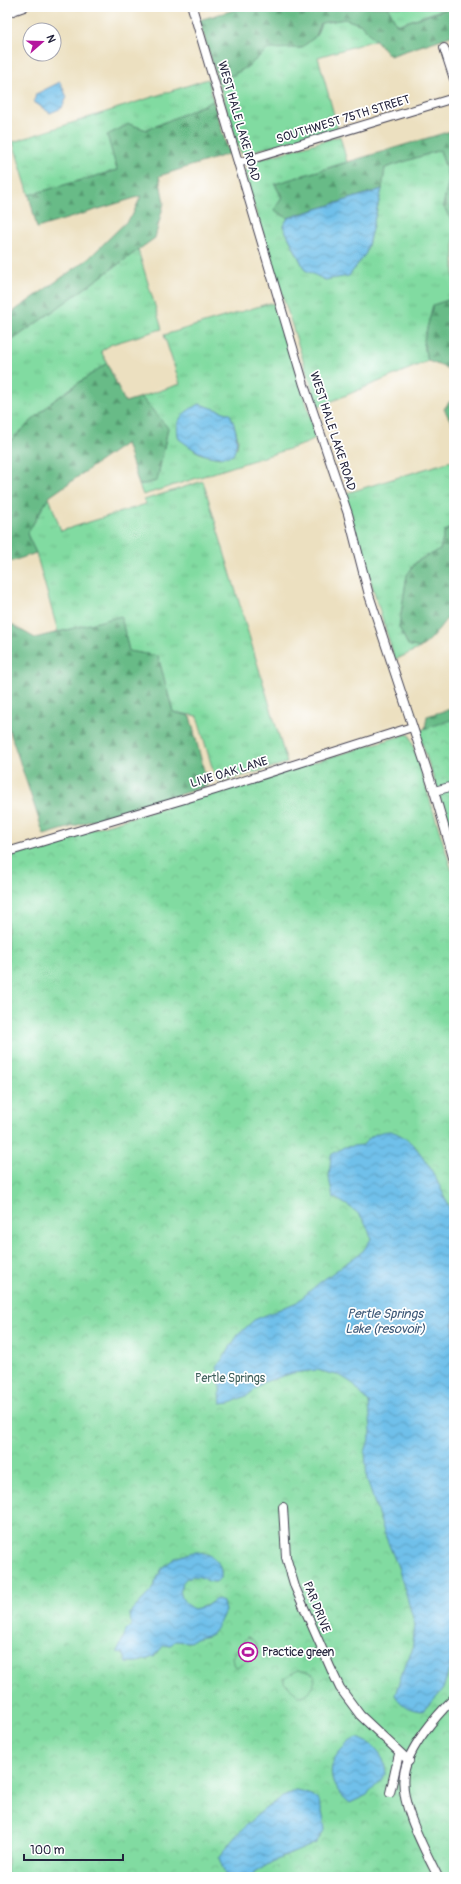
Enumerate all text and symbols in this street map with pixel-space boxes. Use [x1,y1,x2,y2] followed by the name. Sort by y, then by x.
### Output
[22,22,62,62] north arrow
[44,33,58,45] text: N
[214,59,263,183] street label: WEST HALE LAKE ROAD
[274,92,412,147] street label: SOUTHWEST 75TH STREET
[306,370,359,493] street label: WEST HALE LAKE ROAD
[189,754,270,791] street label: LIVE OAK LANE
[345,1306,426,1337] water label: Pertle Springs Lake (resovoir)
[195,1371,266,1386] park label: Pertle Springs
[299,1579,334,1635] street label: PAR DRIVE
[237,1641,259,1663] sports icon: Practice green
[262,1645,335,1660] place label: Practice green
[24,1836,123,1862] scale bar
[30,1843,65,1858] text: 100 m

